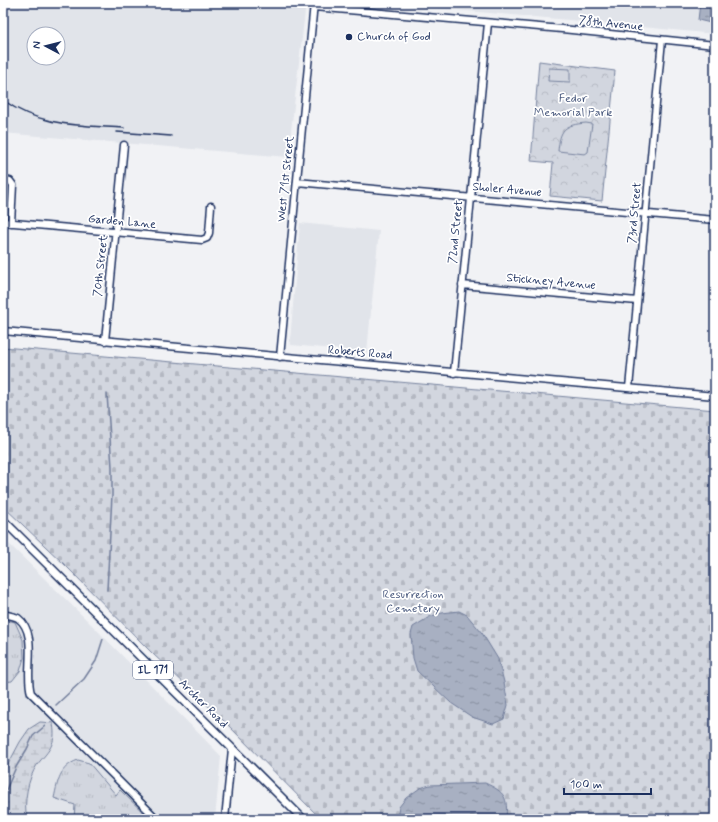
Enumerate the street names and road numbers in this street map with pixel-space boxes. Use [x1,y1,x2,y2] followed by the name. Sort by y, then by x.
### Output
[578,13,644,35] street label: 78th Avenue
[274,135,298,223] street label: West 71st Street
[472,179,542,201] street label: Sholer Avenue
[624,181,646,244] street label: 73rd Street
[445,199,467,265] street label: 72nd Street
[87,211,157,233] street label: Garden Lane
[90,234,112,298] street label: 70th Street
[506,270,596,294] street label: Stickney Avenue
[327,342,393,364] street label: Roberts Road
[133,661,173,679] road number: IL 171
[175,676,231,732] street label: Archer Road

